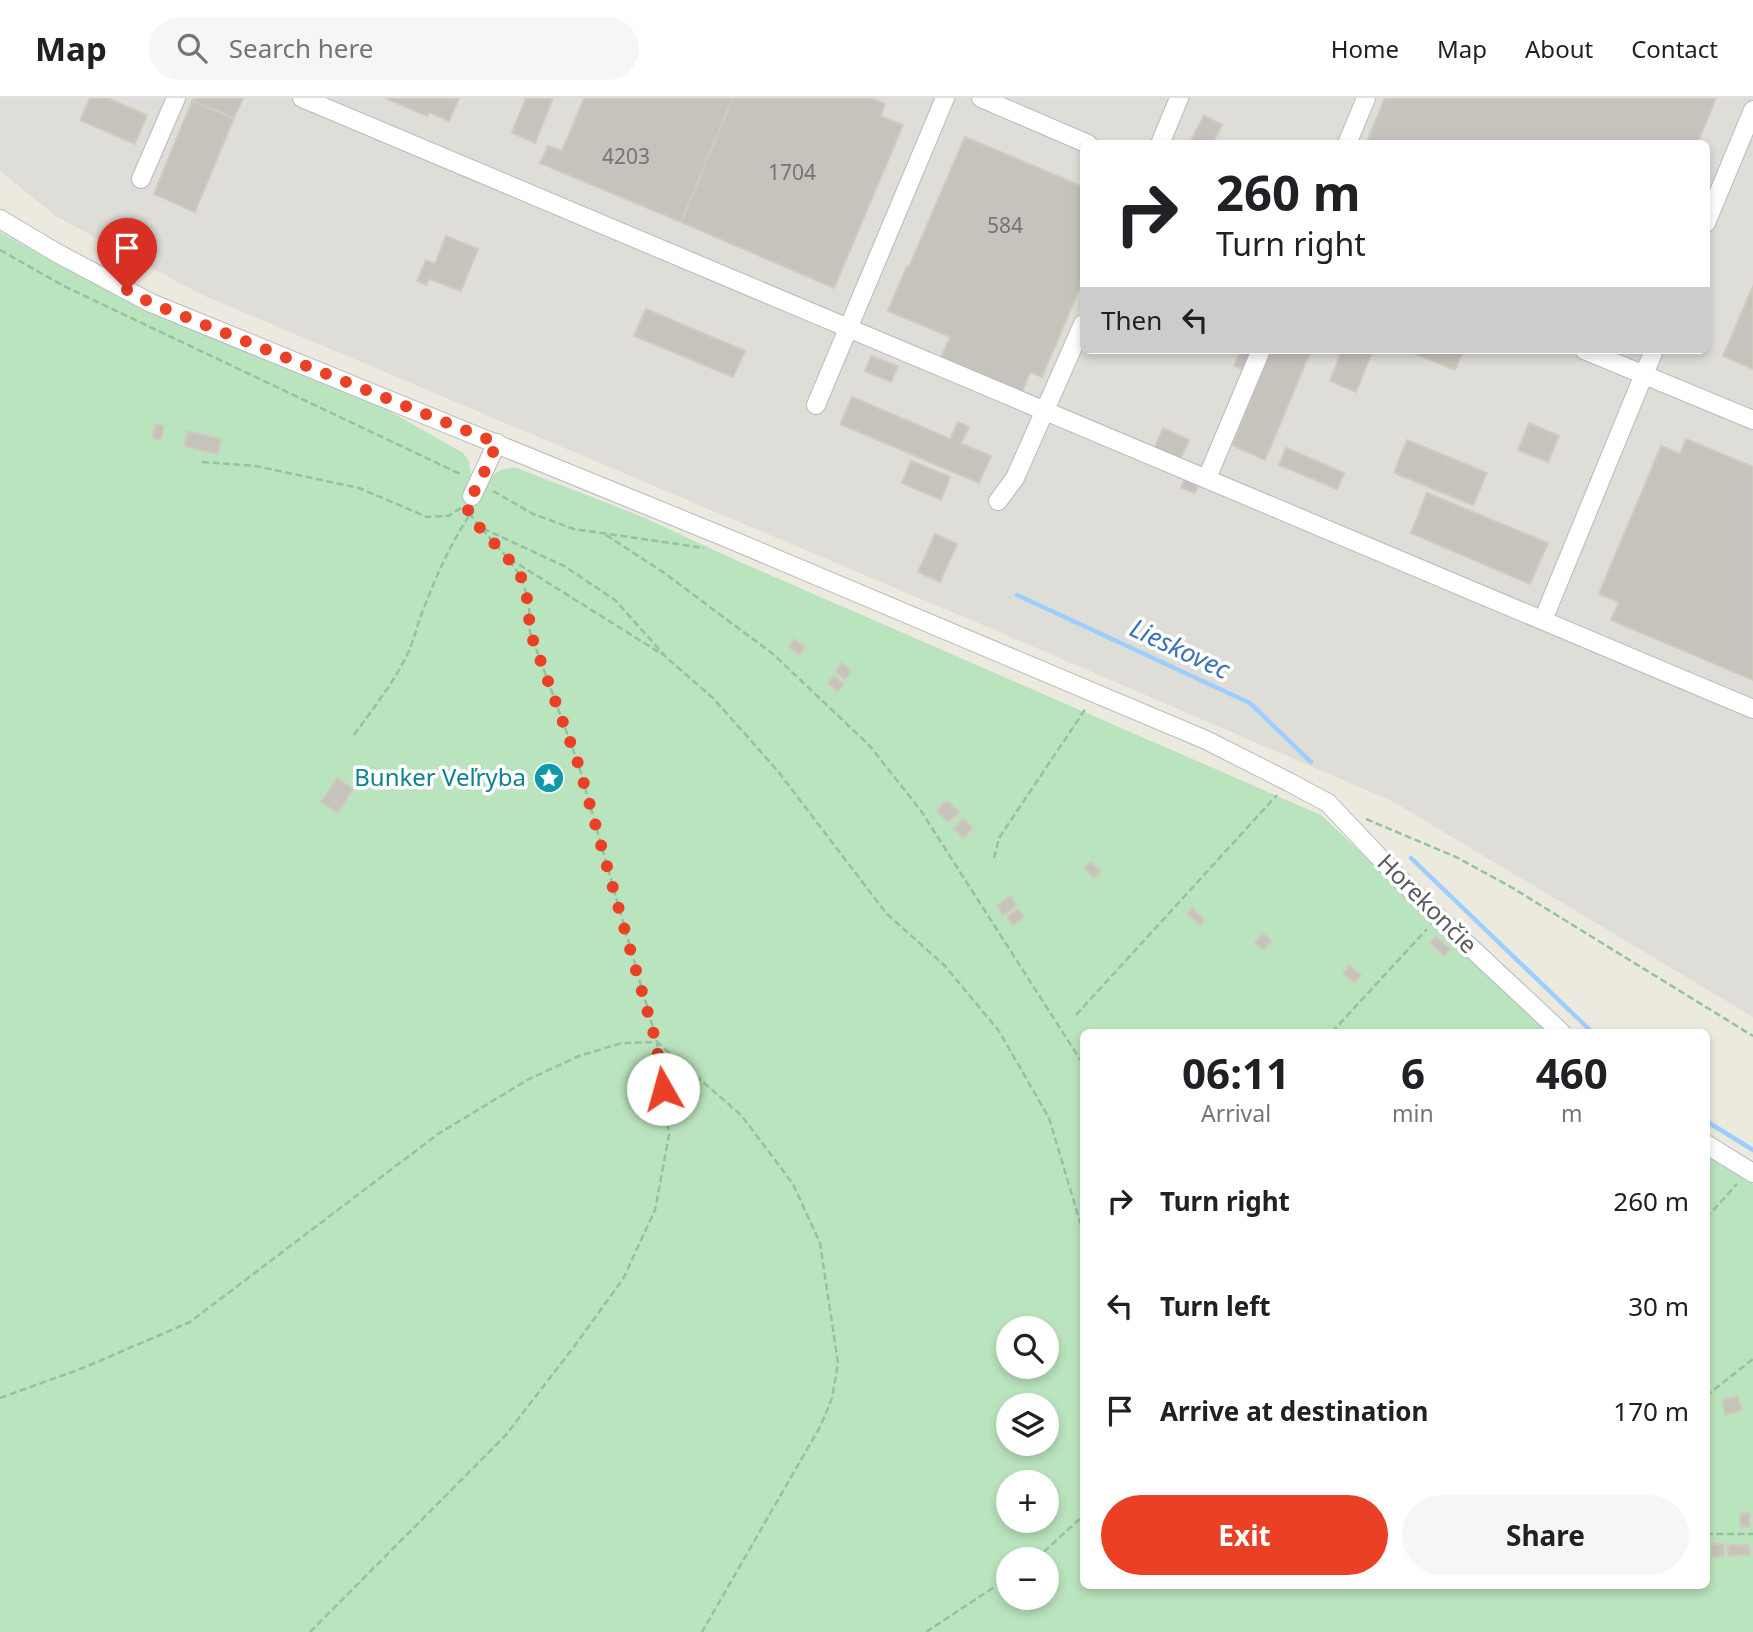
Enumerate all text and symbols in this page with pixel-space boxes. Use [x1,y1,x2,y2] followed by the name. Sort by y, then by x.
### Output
[149,17,639,80] search box
[35,26,107,71] text: Map
[173,29,211,67] icon: search
[229,30,373,66] text: Search here
[1331,32,1399,65] text: Home
[1437,32,1487,65] text: Map
[1525,32,1593,65] text: About
[1631,32,1718,65] text: Contact
[602,142,650,170] house number: 4203
[768,158,816,186] house number: 1704
[1216,159,1361,225] text: 260 m
[1101,168,1192,259] icon: right
[987,211,1023,239] house number: 584
[97,218,157,290] pin
[1216,222,1366,265] text: Turn right
[108,229,146,267] icon: arrive
[1176,301,1214,339] icon: left
[1101,302,1162,338] text: Then
[1124,609,1237,687] water label: Lieskovec
[354,760,526,793] place label: Bunker Veľryba
[532,761,566,795] place icon: Bunker Veľryba
[1371,846,1485,960] street label: Horekončie
[1182,1044,1290,1101] text: 06:11
[1401,1044,1425,1101] text: 6
[1536,1044,1608,1101] text: 460
[626,1052,700,1126] position arrow
[1201,1097,1271,1129] text: Arrival
[1392,1097,1434,1129] text: min
[1561,1097,1583,1129] text: m
[1101,1182,1139,1220] icon: right
[1160,1183,1290,1219] text: Turn right
[1613,1183,1689,1219] text: 260 m
[1101,1287,1139,1325] icon: left
[1160,1288,1271,1324] text: Turn left
[1628,1288,1689,1324] text: 30 m
[996,1316,1059,1610] map controls
[996,1316,1059,1379] button: search
[1101,1392,1139,1430] icon: arrive
[996,1393,1059,1456] button: layers
[1160,1393,1429,1429] text: Arrive at destination
[1613,1393,1689,1429] text: 170 m
[996,1470,1059,1533] button: +
[1101,1495,1388,1575] button: Exit
[1402,1495,1689,1575] button: Share
[996,1547,1059,1610] button: −

